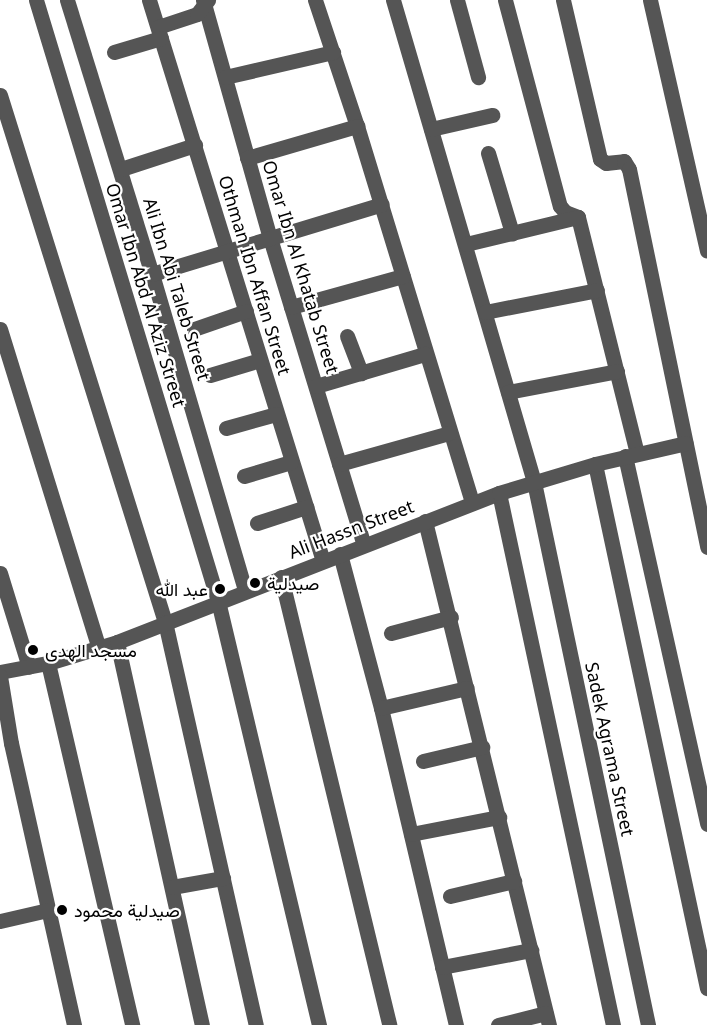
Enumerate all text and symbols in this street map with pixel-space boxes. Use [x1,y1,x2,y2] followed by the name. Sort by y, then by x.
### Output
[258,158,344,376] street label: Omar Ibn Al Khatab Street
[214,173,296,377] street label: Othman Ibn Affan Street
[102,180,190,410] street label: Omar Ibn Abd Al Aziz Street
[139,195,215,383] street label: Ali Ibn Abi Taleb Street
[285,495,417,563] street label: Ali Hassn Street
[267,572,319,594] place label: صيدلية
[248,576,262,590] marker: صيدلية
[155,578,208,600] place label: عبد الله
[213,582,227,596] marker: عبد الله
[45,639,137,661] place label: مسجد الهدى
[26,643,40,657] marker: مسجد الهدى
[581,660,639,838] street label: Sadek Agrama Street
[74,899,180,921] place label: صيدلية محمود
[55,903,69,917] marker: صيدلية محمود

